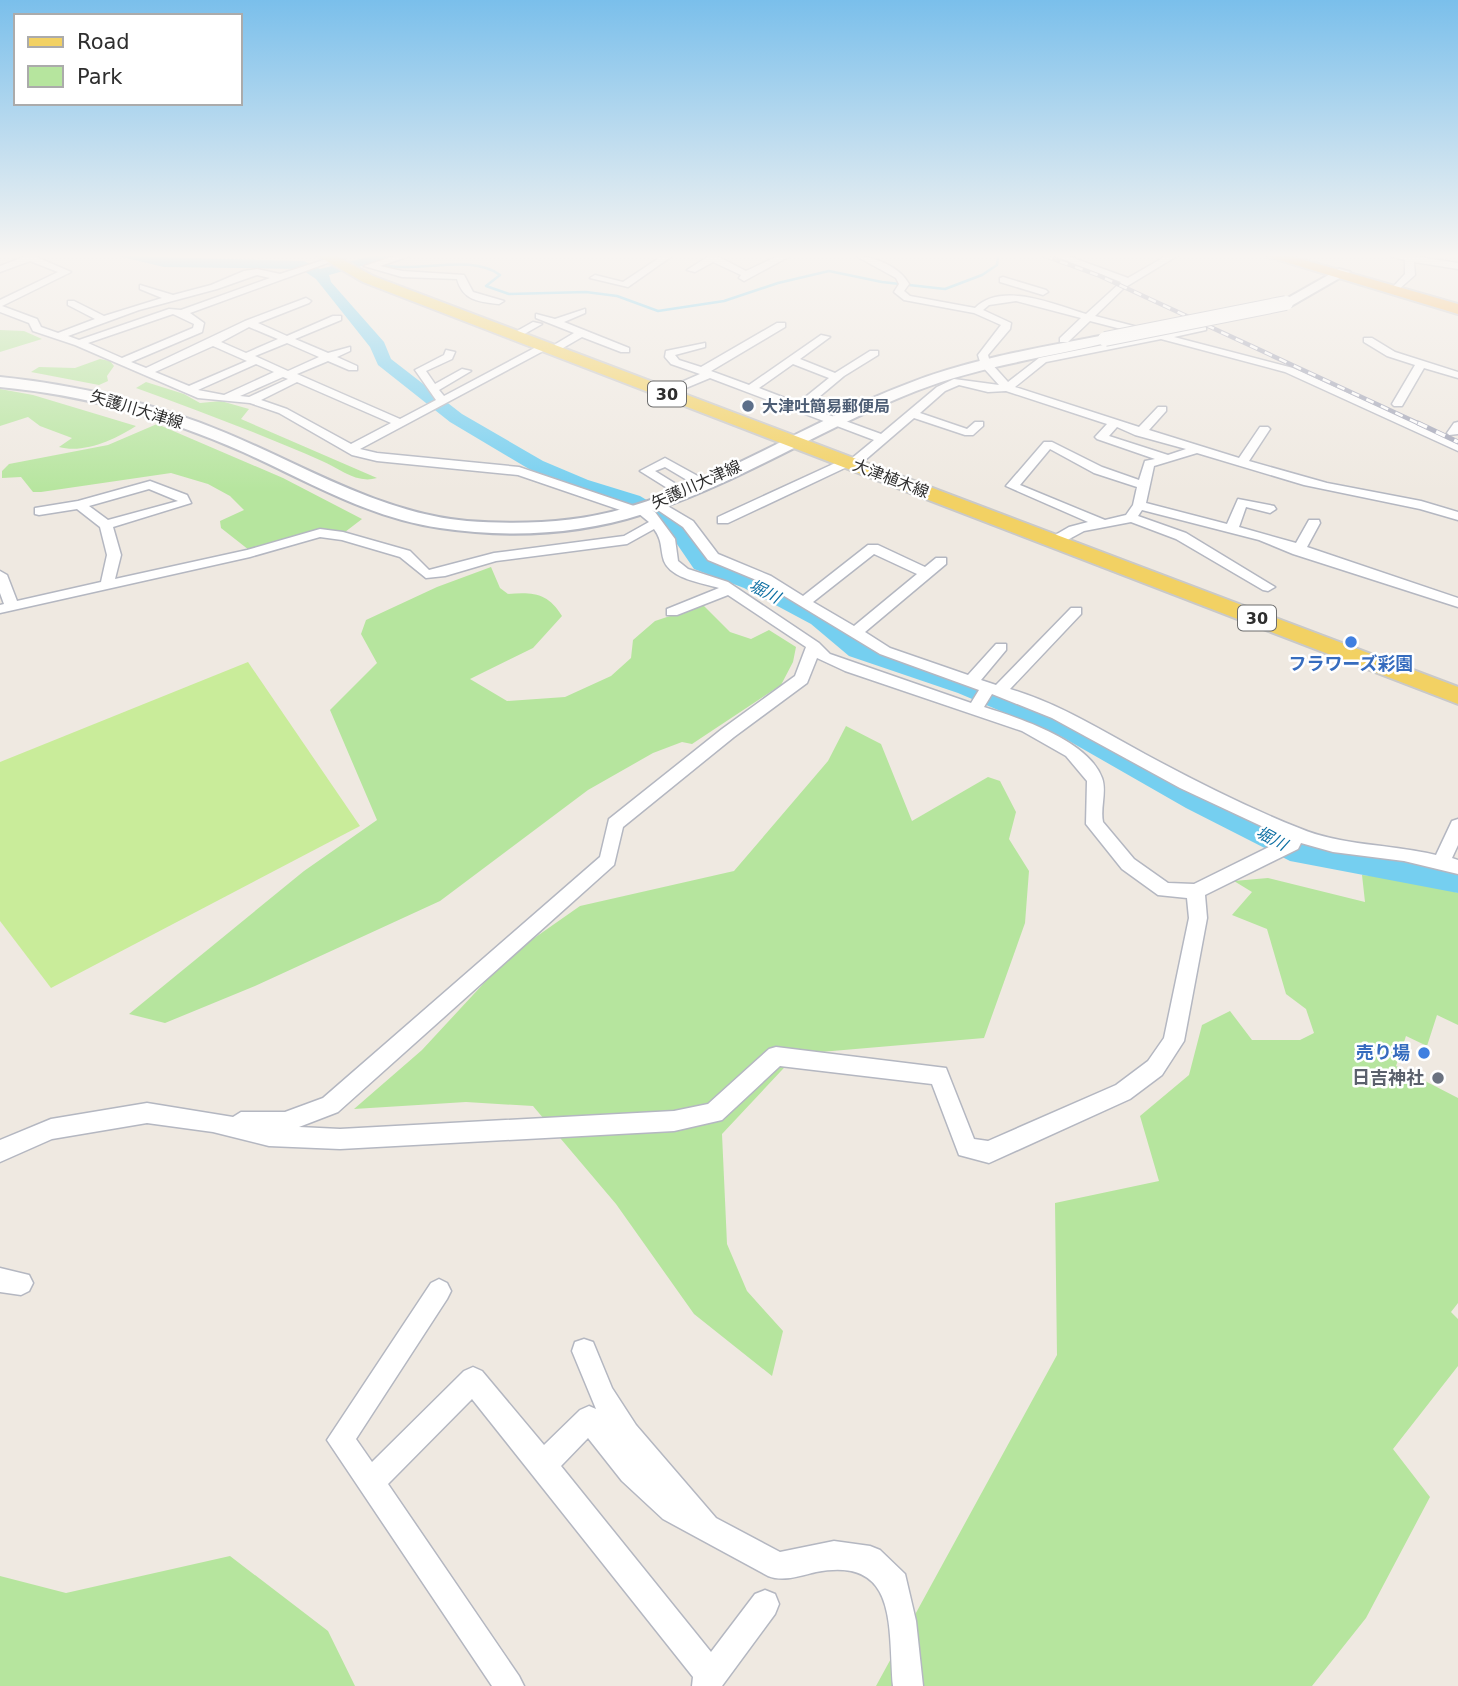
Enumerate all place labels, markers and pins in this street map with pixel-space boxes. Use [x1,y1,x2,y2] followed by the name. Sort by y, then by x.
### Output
[762,397,890,416] place label: 大津吐簡易郵便局
[740,398,756,414] marker: 大津吐簡易郵便局
[1343,634,1359,650] marker: フラワーズ彩園
[1288,653,1414,674] place label: フラワーズ彩園
[1356,1042,1410,1063] place label: 売り場
[1416,1045,1432,1061] marker: 売り場
[1352,1067,1424,1088] place label: 日吉神社
[1430,1070,1446,1086] marker: 日吉神社

